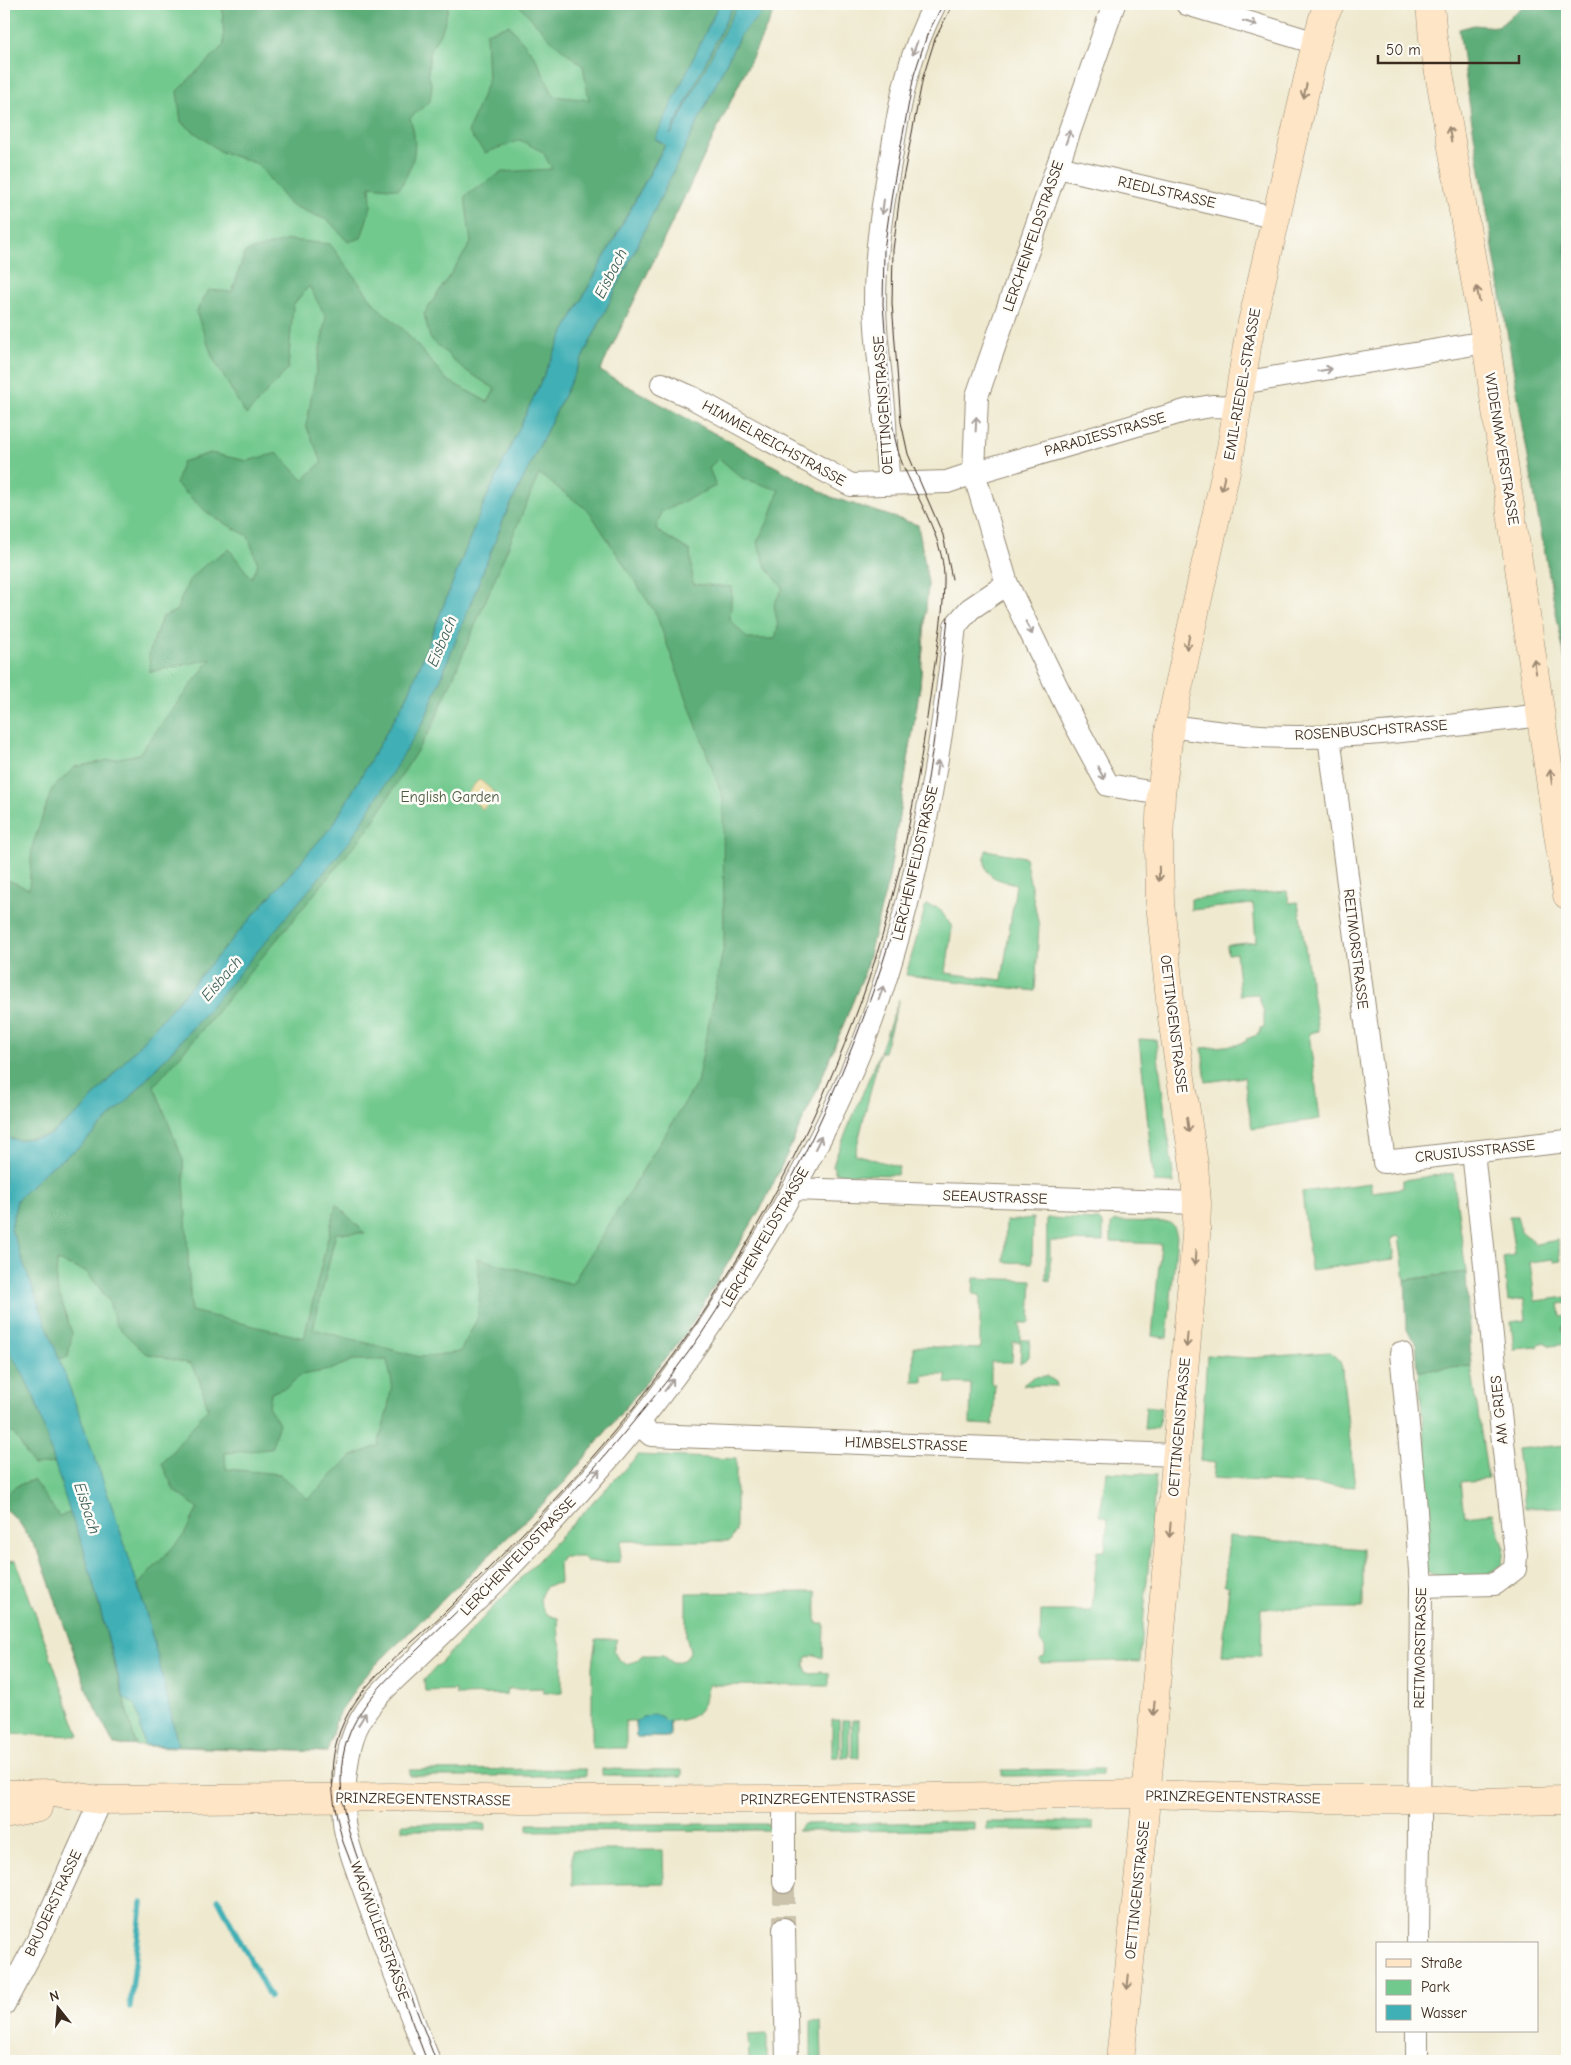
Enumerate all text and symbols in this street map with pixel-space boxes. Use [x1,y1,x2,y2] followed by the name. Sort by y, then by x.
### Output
[1242,19,1258,29] one-way arrow
[1378,32,1520,64] scale bar
[910,40,919,55] one-way arrow
[1386,41,1421,59] text: 50 m
[1300,83,1309,99] one-way arrow
[1445,126,1455,142] one-way arrow
[1064,130,1073,145] one-way arrow
[999,158,1067,314] street label: LERCHENFELDSTRASSE
[1116,172,1218,212] street label: RIEDLSTRASSE
[878,199,888,215] one-way arrow
[591,246,631,301] water label: Eisbach
[1472,286,1482,302] one-way arrow
[1220,307,1264,461] street label: EMIL-RIEDEL-STRASSE
[869,335,897,475] street label: OETTINGENSTRASSE
[1317,364,1333,374] one-way arrow
[1481,372,1523,526] street label: WIDENMAYERSTRASSE
[699,396,849,490] street label: HIMMELREICHSTRASSE
[1042,408,1168,460] street label: PARADIESSTRASSE
[971,416,980,432] one-way arrow
[1218,475,1227,491] one-way arrow
[423,613,461,669] water label: Eisbach
[1025,620,1034,635] one-way arrow
[1183,633,1192,649] one-way arrow
[1529,659,1539,675] one-way arrow
[1294,716,1448,744] street label: ROSENBUSCHSTRASSE
[932,760,942,776] one-way arrow
[1096,766,1106,781] one-way arrow
[1545,770,1555,786] one-way arrow
[888,784,942,942] street label: LERCHENFELDSTRASSE
[400,788,500,806] park label: English Garden
[1155,866,1164,882] one-way arrow
[1340,888,1372,1010] street label: REITMORSTRASSE
[198,953,246,1005] water label: Eisbach
[1157,954,1191,1094] street label: OETTINGENSTRASSE
[877,986,886,1001] one-way arrow
[1183,1116,1193,1132] one-way arrow
[814,1136,823,1151] one-way arrow
[1414,1136,1536,1166] street label: CRUSIUSSTRASSE
[718,1164,812,1310] street label: LERCHENFELDSTRASSE
[942,1186,1048,1208] street label: SEEAUSTRASSE
[1190,1249,1199,1265] one-way arrow
[1182,1332,1192,1348] one-way arrow
[1164,1357,1194,1497] street label: OETTINGENSTRASSE
[1486,1375,1512,1445] street label: AM GRIES
[663,1379,674,1392] one-way arrow
[844,1433,968,1455] street label: HIMBSELSTRASSE
[589,1468,600,1481] one-way arrow
[70,1480,104,1536] water label: Eisbach
[456,1493,580,1619] street label: LERCHENFELDSTRASSE
[1165,1522,1175,1538] one-way arrow
[1410,1587,1430,1709] street label: REITMORSTRASSE
[1149,1699,1159,1715] one-way arrow
[357,1711,367,1726] one-way arrow
[1145,1786,1321,1808] street label: PRINZREGENTENSTRASSE
[740,1787,916,1809] street label: PRINZREGENTENSTRASSE
[335,1788,511,1810] street label: PRINZREGENTENSTRASSE
[1121,1820,1153,1960] street label: OETTINGENSTRASSE
[20,1847,86,1959] street label: BRUDERSTRASSE
[346,1859,414,2003] street label: WAGMÜLLERSTRASSE
[1376,1942,1538,2032] legend
[1421,1954,1463,1972] text: Straße
[1123,1974,1133,1990] one-way arrow
[1421,1978,1450,1996] text: Park
[32,1982,82,2032] north arrow
[47,1987,61,2006] text: N
[1421,2004,1467,2022] text: Wasser

